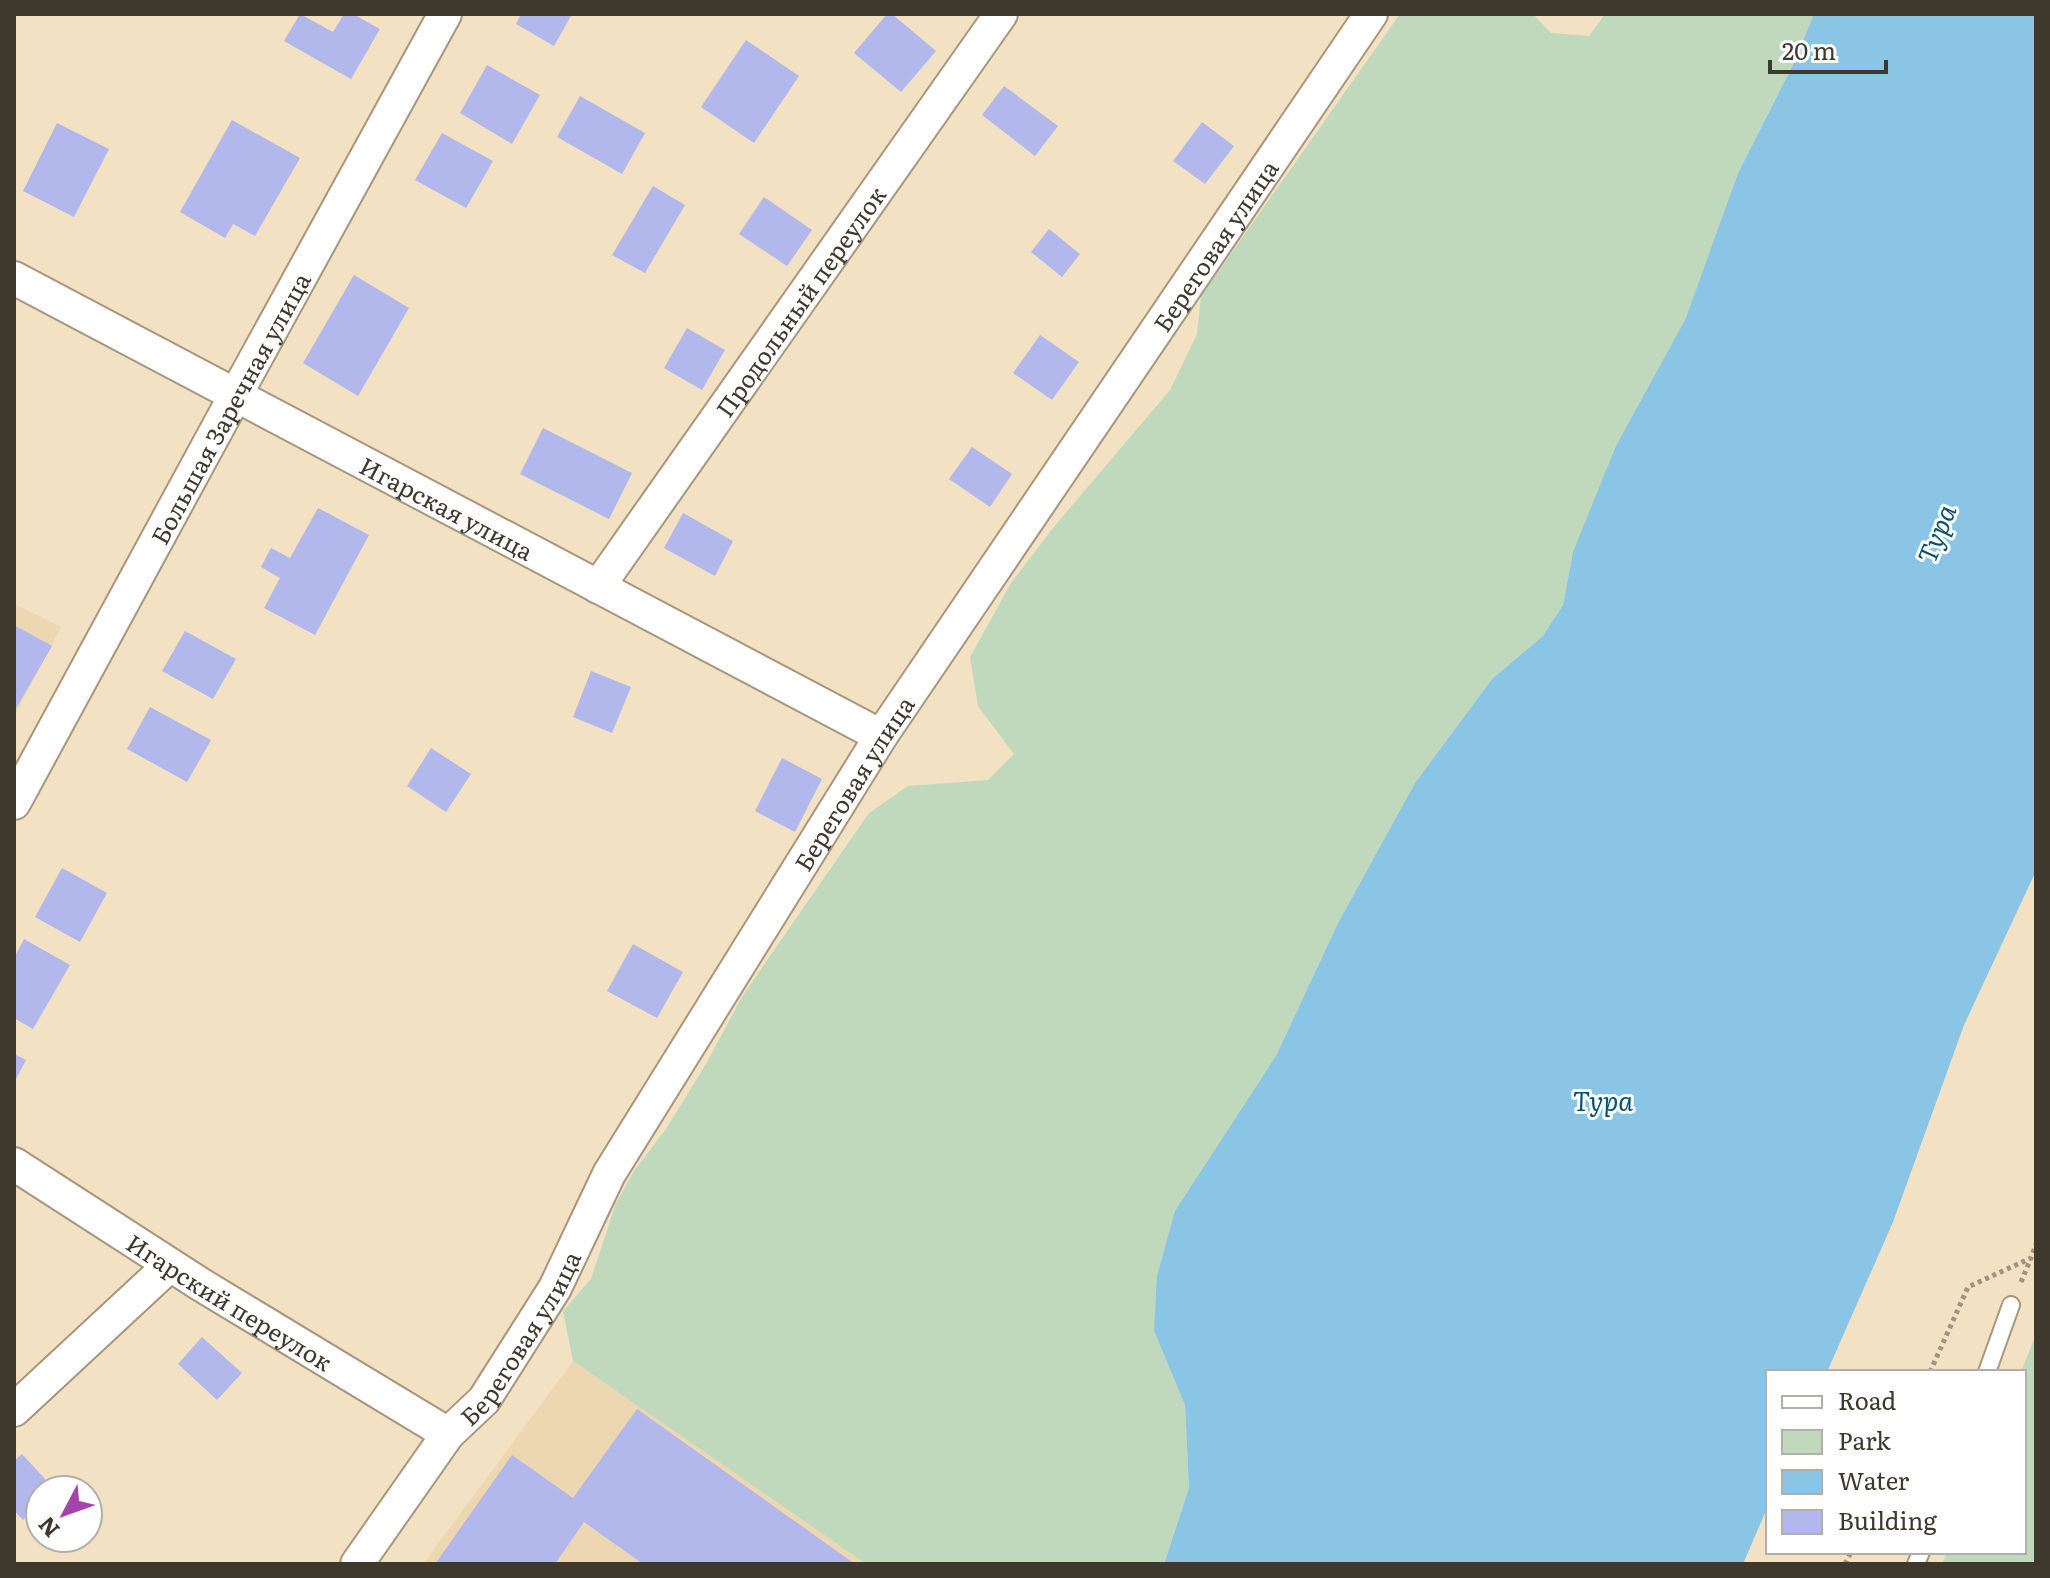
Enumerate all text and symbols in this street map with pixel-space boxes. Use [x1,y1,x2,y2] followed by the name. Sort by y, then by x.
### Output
[1770,24,1886,74] scale bar
[1782,32,1836,67] text: 20 m
[1143,152,1285,338] street label: Береговая улица
[706,178,893,423] street label: Продольный переулок
[141,265,317,550] street label: Большая Заречная улица
[354,447,540,567] street label: Игарская улица
[1906,498,1964,568] water label: Тура
[784,688,921,877] street label: Береговая улица
[1573,1080,1633,1119] water label: Тура
[121,1224,340,1378] street label: Игарский переулок
[451,1245,588,1432] street label: Береговая улица
[1766,1370,2026,1554] legend
[1838,1382,1897,1417] text: Road
[1838,1422,1891,1457] text: Park
[1838,1462,1910,1497] text: Water
[24,1474,104,1554] north arrow
[1838,1502,1937,1537] text: Building
[29,1510,66,1546] text: N

